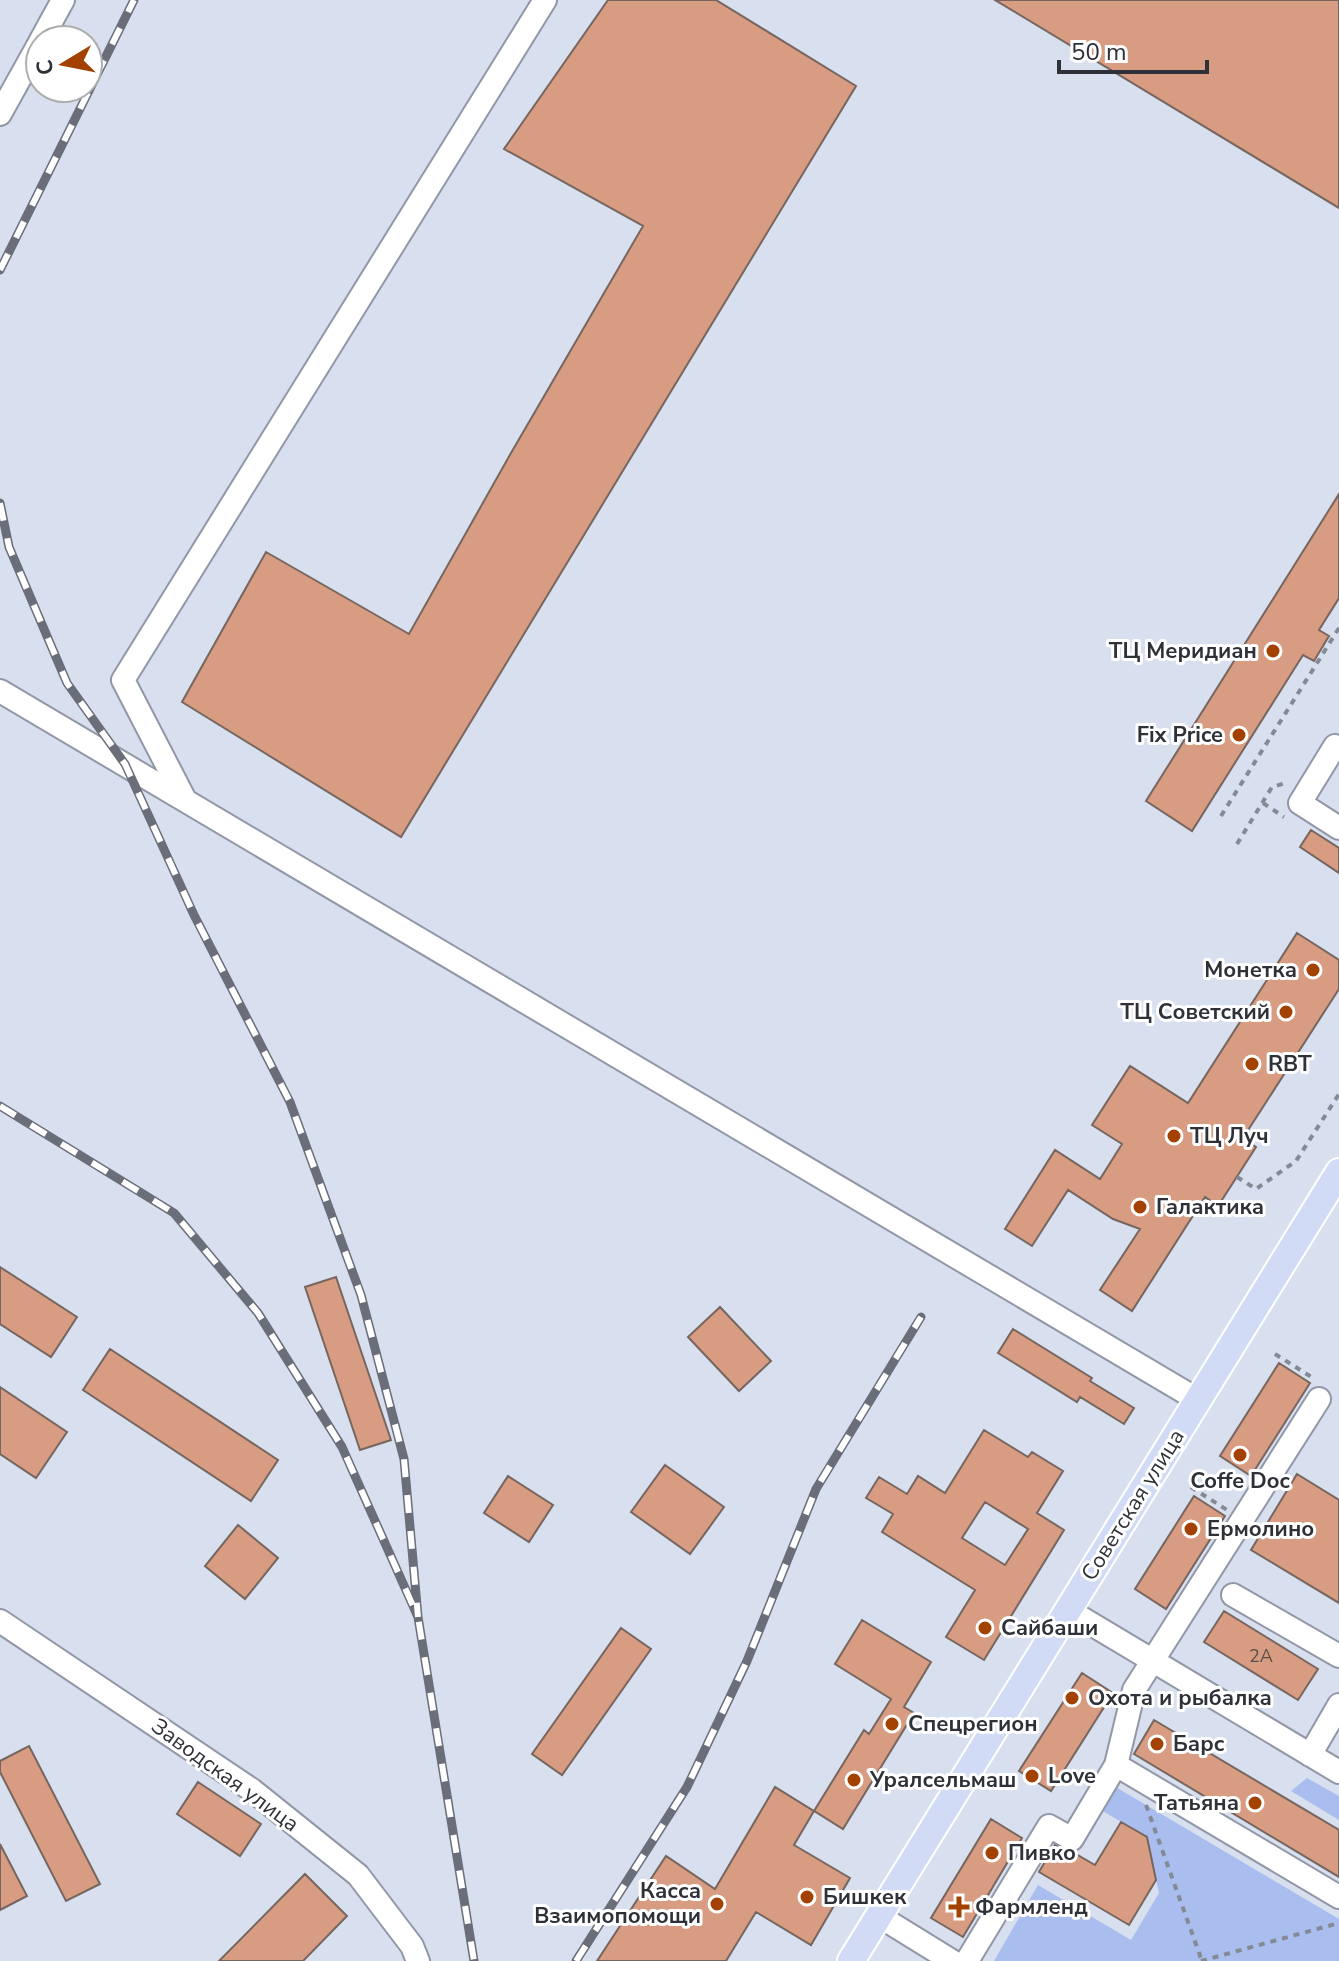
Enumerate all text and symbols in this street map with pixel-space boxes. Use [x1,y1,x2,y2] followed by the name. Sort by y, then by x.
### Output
[24,24,104,104] north arrow
[1059,24,1207,74] scale bar
[1071,36,1127,68] text: 50 m
[29,57,61,77] text: С
[1109,636,1257,666] place label: ТЦ Меридиан
[1264,642,1282,660] marker: ТЦ Меридиан
[1137,720,1223,750] place label: Fix Price
[1230,726,1248,744] marker: Fix Price
[1204,955,1297,985] place label: Монетка
[1304,961,1322,979] marker: Монетка
[1120,997,1270,1027] place label: ТЦ Советский
[1277,1003,1295,1021] marker: ТЦ Советский
[1268,1049,1312,1079] place label: RBT
[1243,1055,1261,1073] marker: RBT
[1190,1121,1269,1151] place label: ТЦ Луч
[1165,1127,1183,1145] marker: ТЦ Луч
[1156,1192,1264,1222] place label: Галактика
[1131,1198,1149,1216] marker: Галактика
[1074,1424,1192,1586] street label: Советская улица
[1231,1446,1249,1464] marker: Coffe Doc
[1190,1466,1290,1496] place label: Coffe Doc
[1207,1514,1314,1544] place label: Ермолино
[1182,1520,1200,1538] marker: Ермолино
[1001,1613,1098,1643] place label: Сайбаши
[976,1619,994,1637] marker: Сайбаши
[1249,1644,1273,1668] house number: 2А
[1088,1683,1272,1713] place label: Охота и рыбалка
[1063,1689,1081,1707] marker: Охота и рыбалка
[908,1709,1038,1739] place label: Спецрегион
[145,1711,305,1839] street label: Заводская улица
[883,1715,901,1733] marker: Спецрегион
[1173,1729,1225,1759] place label: Барс
[1148,1735,1166,1753] marker: Барс
[1048,1761,1096,1791] place label: Love
[869,1765,1016,1795] place label: Уралсельмаш
[1023,1767,1041,1785] marker: Love
[845,1771,863,1789] marker: Уралсельмаш
[1154,1788,1239,1818] place label: Татьяна
[1246,1794,1264,1812] marker: Татьяна
[1008,1838,1076,1868] place label: Пивко
[983,1844,1001,1862] marker: Пивко
[534,1876,701,1931] place label: Касса Взаимопомощи
[823,1882,907,1912] place label: Бишкек
[798,1888,816,1906] marker: Бишкек
[975,1892,1088,1922] place label: Фармленд
[708,1895,726,1913] marker: Касса Взаимопомощи
[950,1898,968,1916] marker: Фармленд

